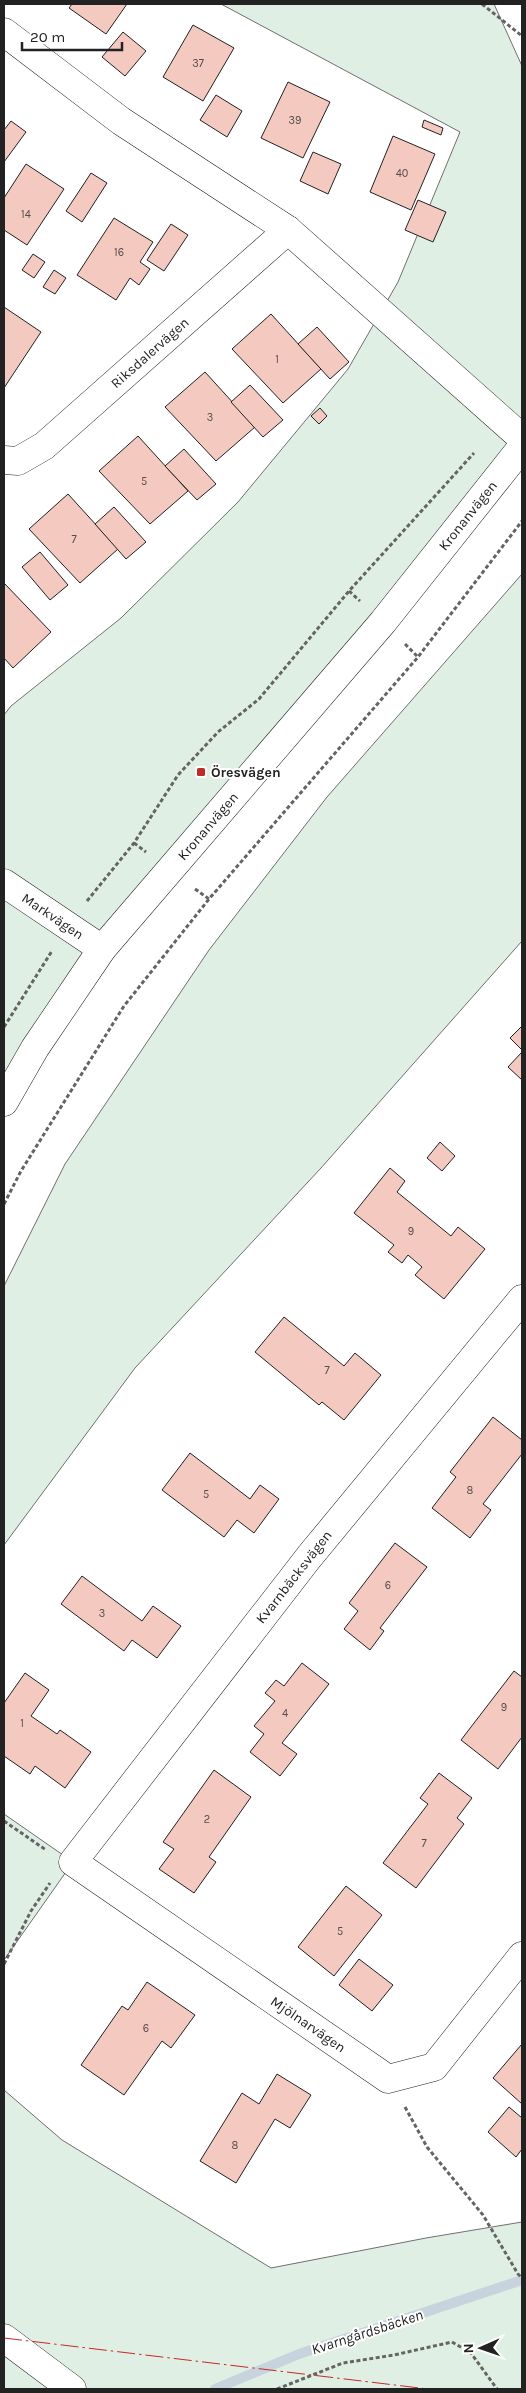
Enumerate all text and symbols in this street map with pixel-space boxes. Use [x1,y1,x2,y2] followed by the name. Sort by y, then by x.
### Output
[22,20,122,52] scale bar
[30,28,65,46] text: 20 m
[192,57,204,70] house number: 37
[289,114,301,127] house number: 39
[396,167,408,180] house number: 40
[21,208,31,221] house number: 14
[114,246,124,259] house number: 16
[107,314,192,392] street label: Riksdalervägen
[275,353,279,366] house number: 1
[207,411,213,424] house number: 3
[141,475,147,488] house number: 5
[435,477,500,554] street label: Kronanvägen
[71,533,77,546] house number: 7
[211,764,281,781] place label: Öresvägen
[195,766,207,778] marker: Öresvägen
[174,789,242,863] street label: Kronanvägen
[19,889,87,943] street label: Markvägen
[408,1225,414,1238] house number: 9
[324,1364,330,1377] house number: 7
[467,1484,474,1497] house number: 8
[203,1488,209,1501] house number: 5
[252,1527,336,1627] street label: Kvarnbäcksvägen
[385,1579,391,1592] house number: 6
[99,1607,105,1620] house number: 3
[501,1701,507,1714] house number: 9
[282,1707,288,1720] house number: 4
[20,1717,24,1730] house number: 1
[204,1813,210,1826] house number: 2
[421,1837,427,1850] house number: 7
[337,1925,343,1938] house number: 5
[268,1992,349,2056] street label: Mjölnarvägen
[143,2022,149,2035] house number: 6
[232,2139,239,2152] house number: 8
[309,2305,425,2359] water label: Kvarngårdsbäcken
[456,2323,506,2373] north arrow
[460,2343,477,2354] text: N

